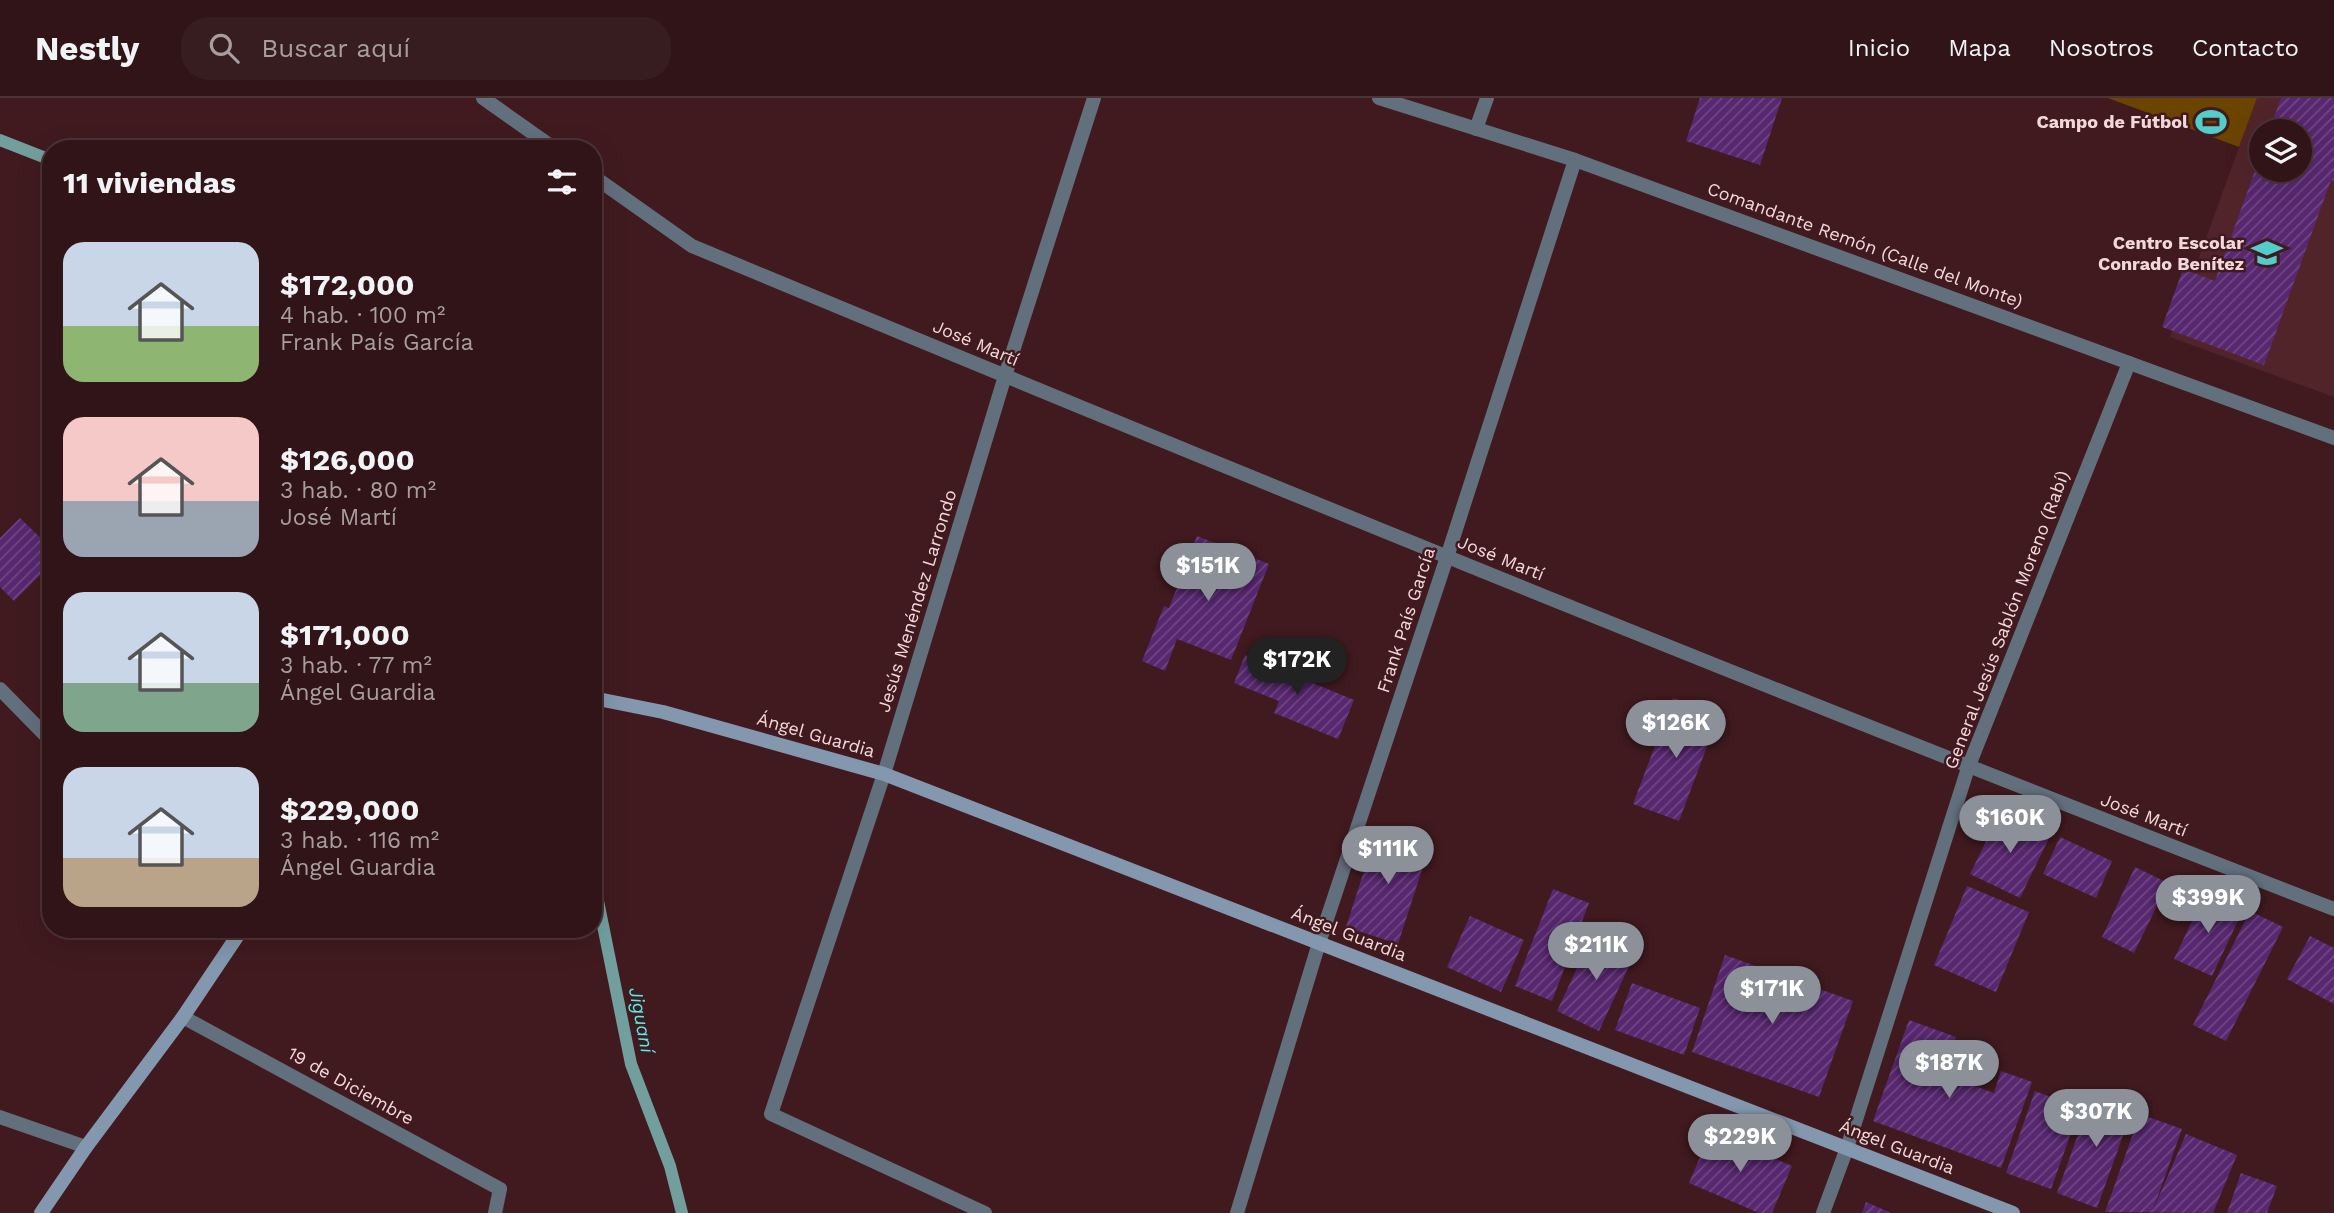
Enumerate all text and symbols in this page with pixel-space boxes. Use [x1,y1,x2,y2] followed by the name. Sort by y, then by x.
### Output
[181,17,671,80] search box
[35,29,139,68] text: Nestly
[205,29,243,67] icon: search
[261,33,410,63] text: Buscar aquí
[1848,34,1910,62] text: Inicio
[1948,34,2011,62] text: Mapa
[2049,34,2154,62] text: Nosotros
[2192,34,2299,62] text: Contacto
[2194,105,2228,139] sports icon: Campo de Fútbol
[2036,111,2188,132] place label: Campo de Fútbol
[2249,119,2312,182] map controls
[2249,119,2312,182] button: layers
[543,163,581,201] icon: filters
[63,165,236,200] text: 11 viviendas
[1705,177,2026,312] street label: Comandante Remón (Calle del Monte)
[2098,232,2244,274] place label: Centro Escolar Conrado Benítez
[2250,236,2284,270] school or university icon: Centro Escolar Conrado Benítez
[280,267,415,302] text: $172,000
[119,270,203,354] icon: home
[280,302,445,329] text: 4 hab. · 100 m²
[930,315,1023,370] street label: José Martí
[280,329,474,356] text: Frank País García
[280,442,415,477] text: $126,000
[119,445,203,529] icon: home
[1940,468,2073,772] street label: General Jesús Sablón Moreno (Rabí)
[280,477,436,504] text: 3 hab. · 80 m²
[873,487,960,715] street label: Jesús Menéndez Larrondo
[280,504,397,531] text: José Martí
[1455,531,1548,584] street label: José Martí
[1159,544,1257,603] pin: $151K
[1372,545,1439,695] street label: Frank País García
[1176,552,1240,579] text: $151K
[280,617,410,652] text: $171,000
[119,620,203,704] icon: home
[1248,638,1346,697] pin: $172K
[1263,646,1331,673] text: $172K
[280,652,432,679] text: 3 hab. · 77 m²
[280,679,435,706] text: Ángel Guardia
[1627,700,1725,760] pin: $126K
[755,708,878,761] street label: Ángel Guardia
[1642,709,1710,736] text: $126K
[2098,788,2191,841] street label: José Martí
[280,792,420,827] text: $229,000
[119,795,203,879] icon: home
[1961,796,2059,855] pin: $160K
[1975,804,2045,831] text: $160K
[1339,826,1437,886] pin: $111K
[280,827,439,854] text: 3 hab. · 116 m²
[1358,835,1418,862] text: $111K
[280,854,435,881] text: Ángel Guardia
[2159,876,2257,935] pin: $399K
[2172,884,2244,911] text: $399K
[1289,902,1410,965] street label: Ángel Guardia
[1547,922,1645,982] pin: $211K
[1564,931,1628,958] text: $211K
[1723,967,1821,1026] pin: $171K
[1740,975,1804,1002] text: $171K
[624,985,660,1058] water label: Jiguaní
[1900,1040,1998,1100] pin: $187K
[285,1042,418,1129] street label: 19 de Diciembre
[1915,1049,1983,1076] text: $187K
[2047,1090,2145,1149] pin: $307K
[2060,1098,2132,1125] text: $307K
[1691,1114,1789,1174] pin: $229K
[1837,1115,1958,1178] street label: Ángel Guardia
[1704,1123,1776,1150] text: $229K

